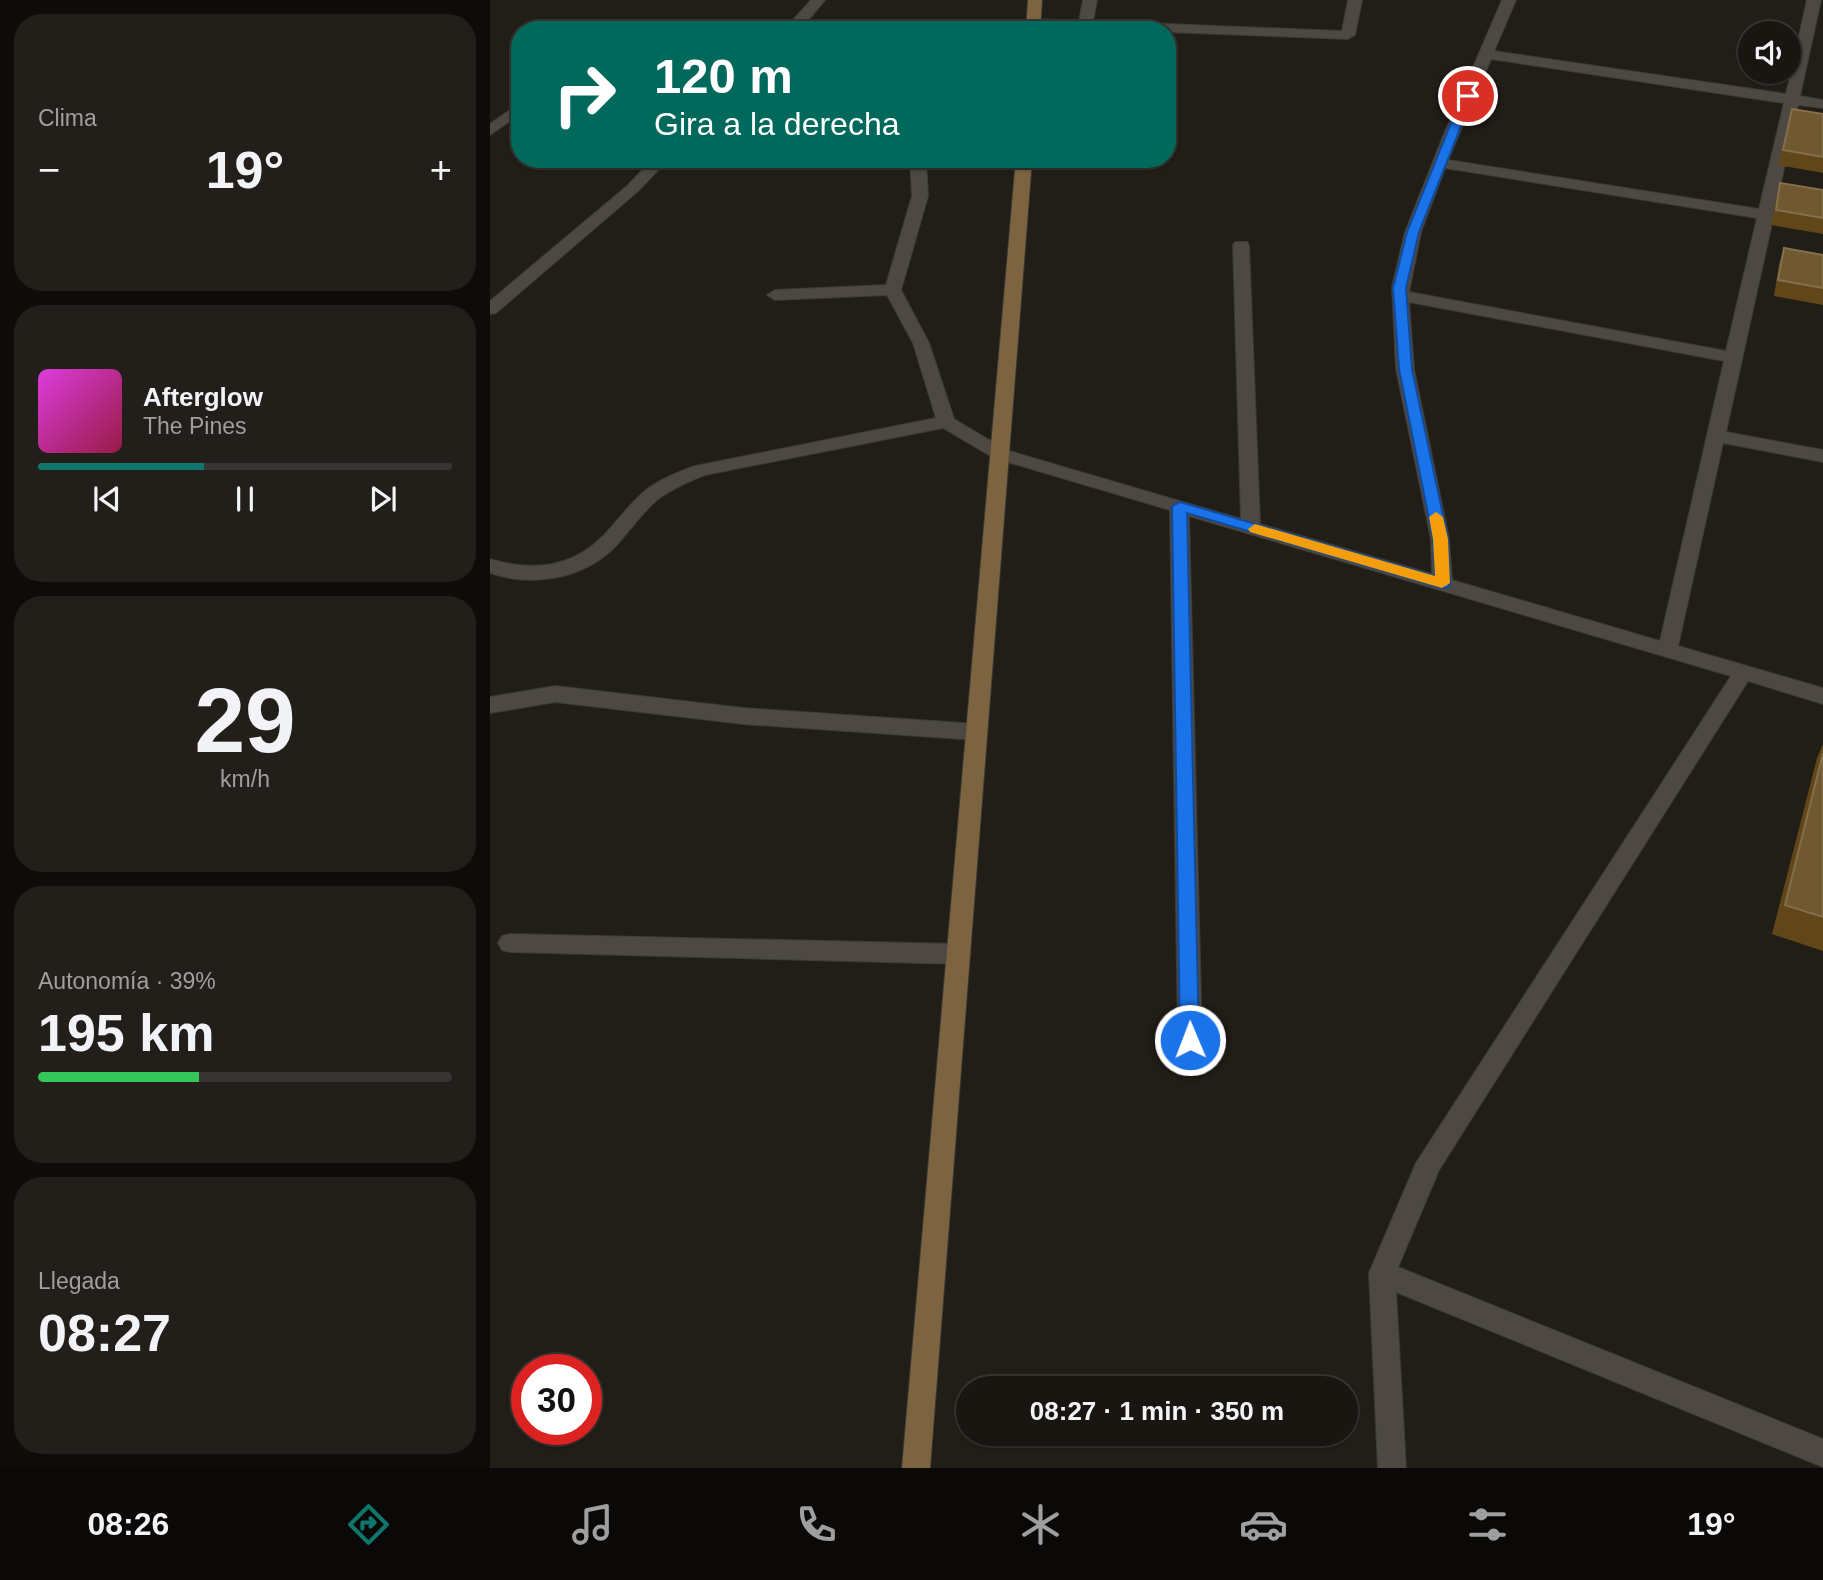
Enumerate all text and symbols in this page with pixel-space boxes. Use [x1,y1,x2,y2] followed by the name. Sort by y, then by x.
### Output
[1738,21,1801,84] map controls
[1738,21,1801,84] button: sound
[539,49,630,140] icon: right
[654,49,793,103] text: 120 m
[1438,66,1498,126] pin
[1449,77,1487,115] icon: arrive
[38,105,97,131] text: Clima
[654,106,899,142] text: Gira a la derecha
[206,141,284,199] text: 19°
[38,149,60,191] text: −
[430,149,452,191] text: +
[143,382,263,412] text: Afterglow
[143,413,247,439] text: The Pines
[88,480,126,518] icon: previous
[226,480,264,518] icon: pause
[364,480,402,518] icon: next
[194,670,296,771] text: 29
[220,766,270,792] text: km/h
[38,968,216,994] text: Autonomía · 39%
[1153,1003,1227,1077] position arrow
[38,1004,214,1062] text: 195 km
[38,1268,120,1294] text: Llegada
[38,1304,171,1362] text: 08:27
[511,1354,602,1445] speed limit sign: 30
[1030,1396,1284,1426] text: 08:27 · 1 min · 350 m
[344,1500,393,1549] icon: directions
[568,1500,617,1549] icon: music
[792,1500,841,1549] icon: phone
[1016,1500,1065,1549] icon: climate
[1239,1500,1288,1549] icon: car
[1463,1500,1512,1549] icon: filters
[87,1506,169,1542] text: 08:26
[1687,1506,1736,1542] text: 19°

